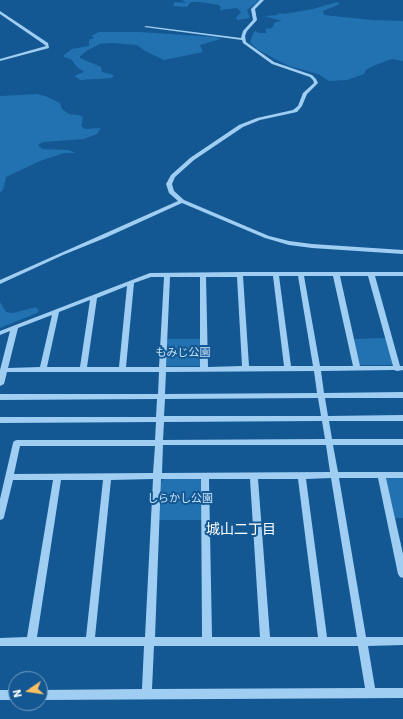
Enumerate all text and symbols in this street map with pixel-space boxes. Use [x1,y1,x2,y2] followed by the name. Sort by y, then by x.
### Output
[156,346,210,360] park label: もみじ公園
[147,492,213,506] park label: しらかし公園
[206,522,276,538] district label: 城山二丁目
[8,671,48,711] north arrow
[10,688,25,699] text: N

